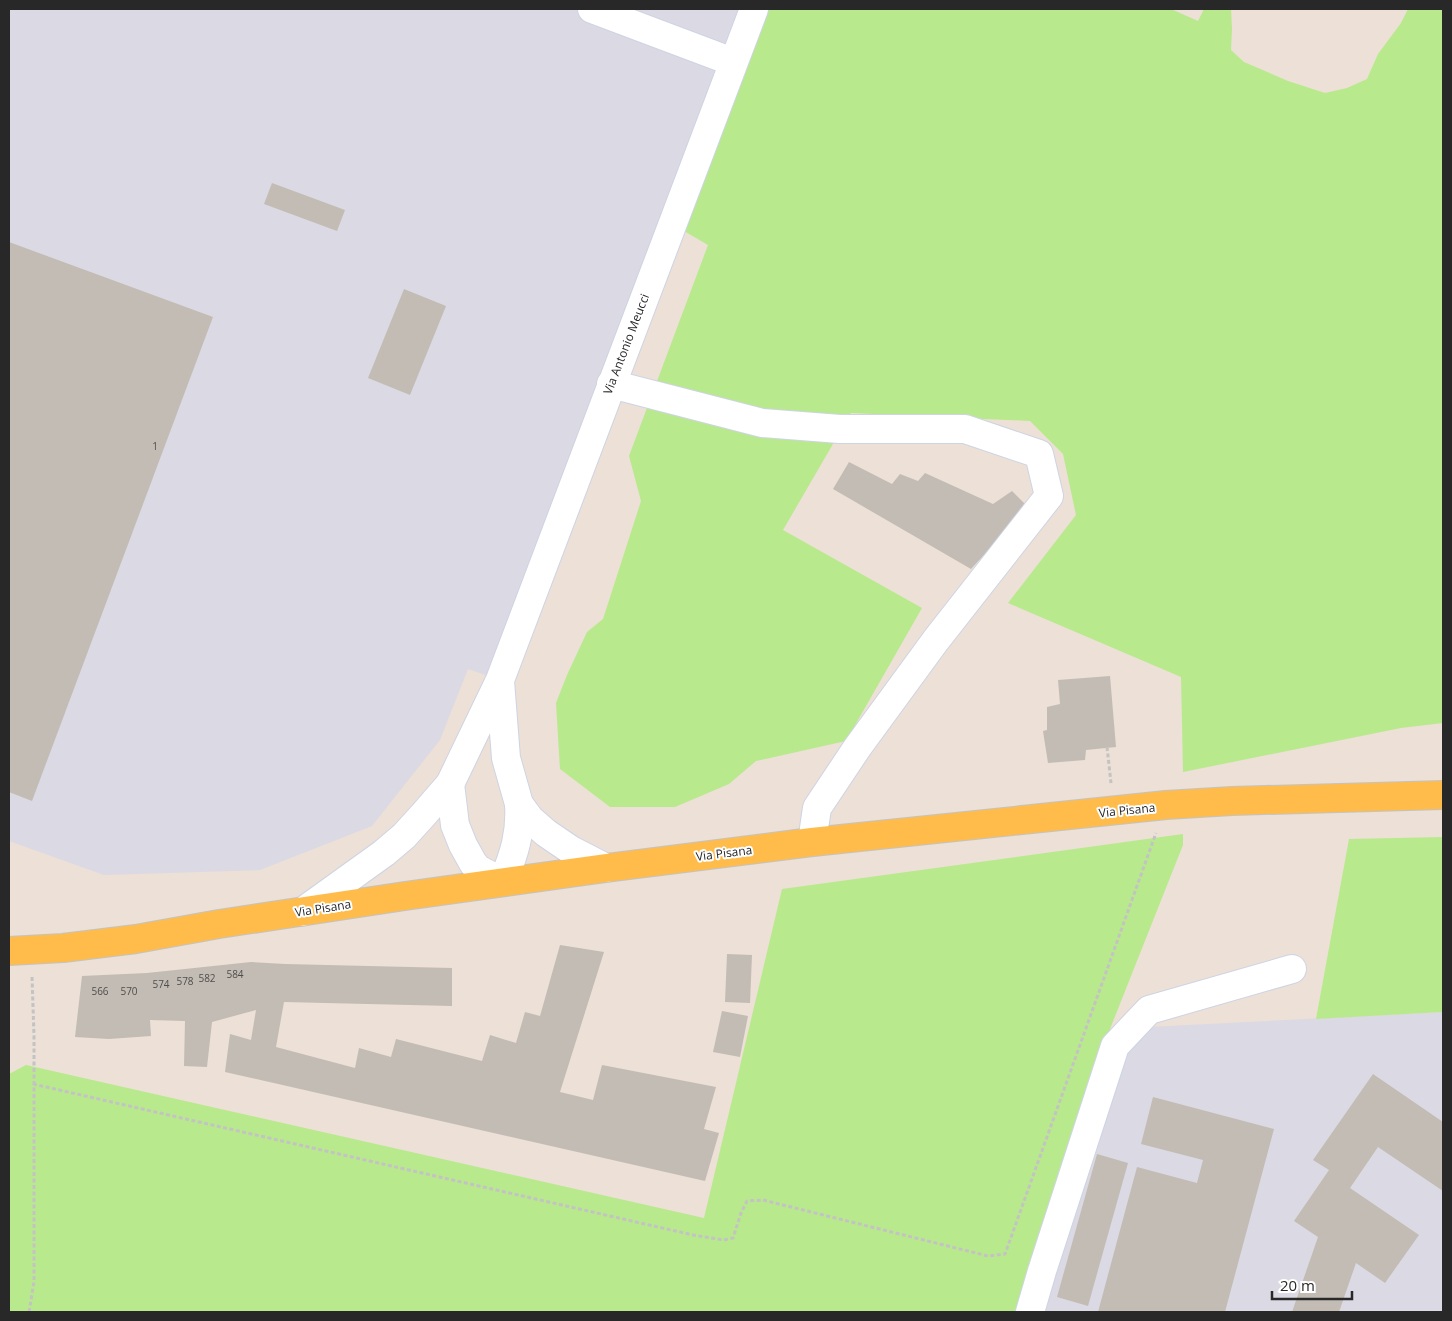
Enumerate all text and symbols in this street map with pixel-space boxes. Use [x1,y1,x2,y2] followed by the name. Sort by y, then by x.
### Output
[599,291,653,397] street label: Via Antonio Meucci
[152,439,158,453] house number: 1
[1098,799,1156,821] street label: Via Pisana
[695,841,753,865] street label: Via Pisana
[294,895,352,921] street label: Via Pisana
[226,967,244,981] house number: 584
[198,971,216,985] house number: 582
[176,974,194,988] house number: 578
[152,977,170,991] house number: 574
[91,984,109,998] house number: 566
[120,984,138,998] house number: 570
[1272,1268,1352,1300] scale bar
[1280,1275,1315,1295] text: 20 m

